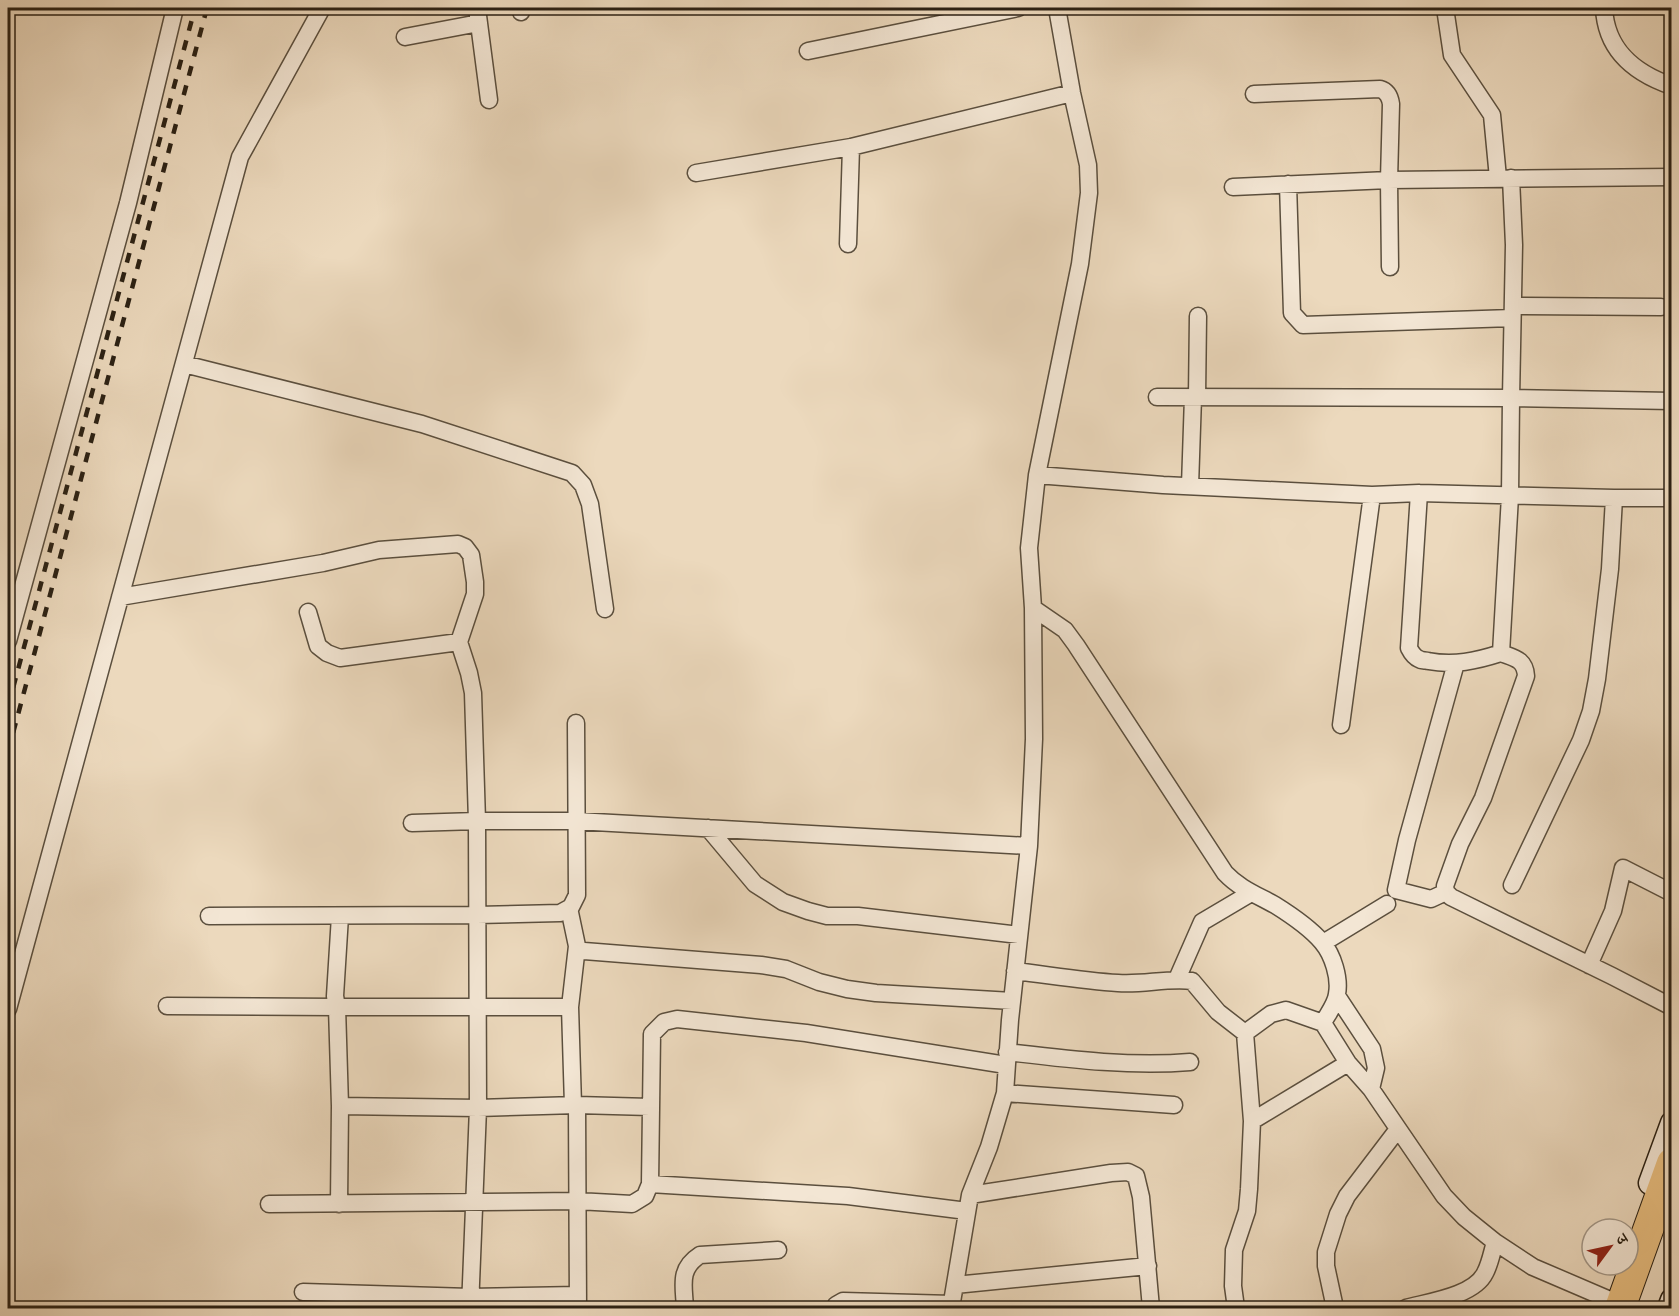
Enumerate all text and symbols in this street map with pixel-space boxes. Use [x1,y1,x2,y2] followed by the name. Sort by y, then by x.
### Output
[1580,1217,1640,1277] north arrow
[1611,1230,1633,1249] text: उ

